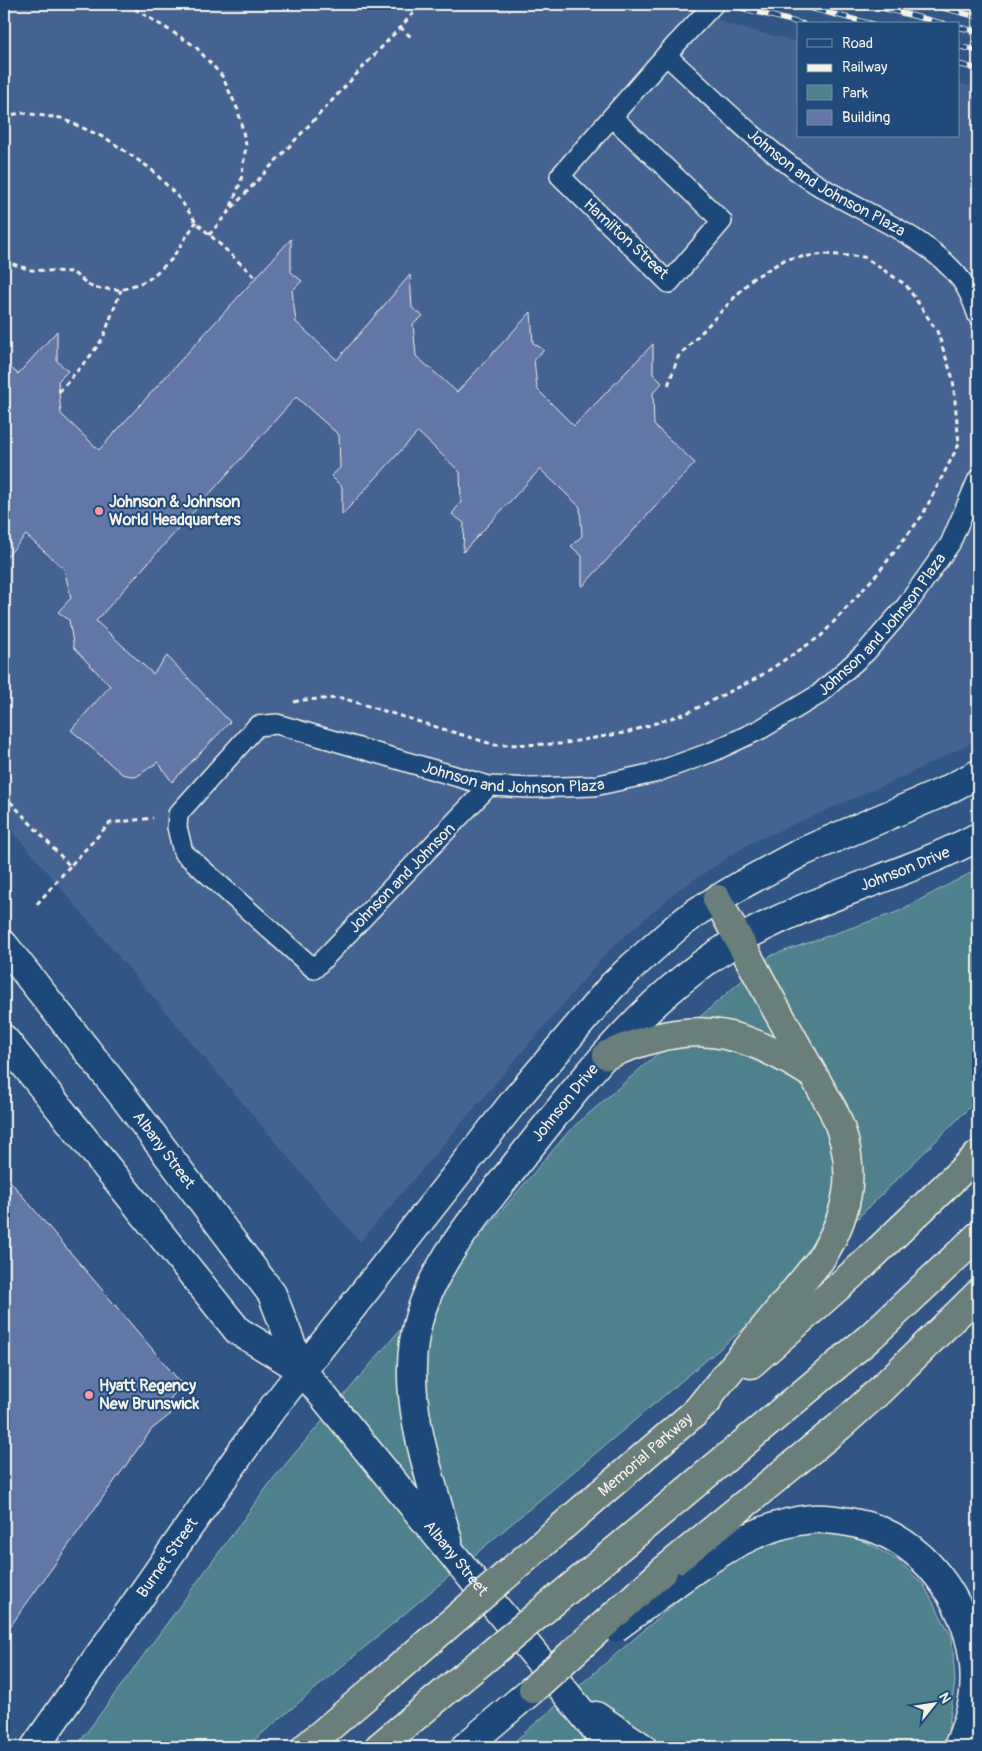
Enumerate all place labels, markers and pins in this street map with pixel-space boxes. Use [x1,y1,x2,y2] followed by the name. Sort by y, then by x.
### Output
[109,492,241,530] place label: Johnson & Johnson World Headquarters
[93,505,105,517] marker: Johnson & Johnson World Headquarters
[99,1376,199,1414] place label: Hyatt Regency New Brunswick
[83,1389,95,1401] marker: Hyatt Regency New Brunswick

